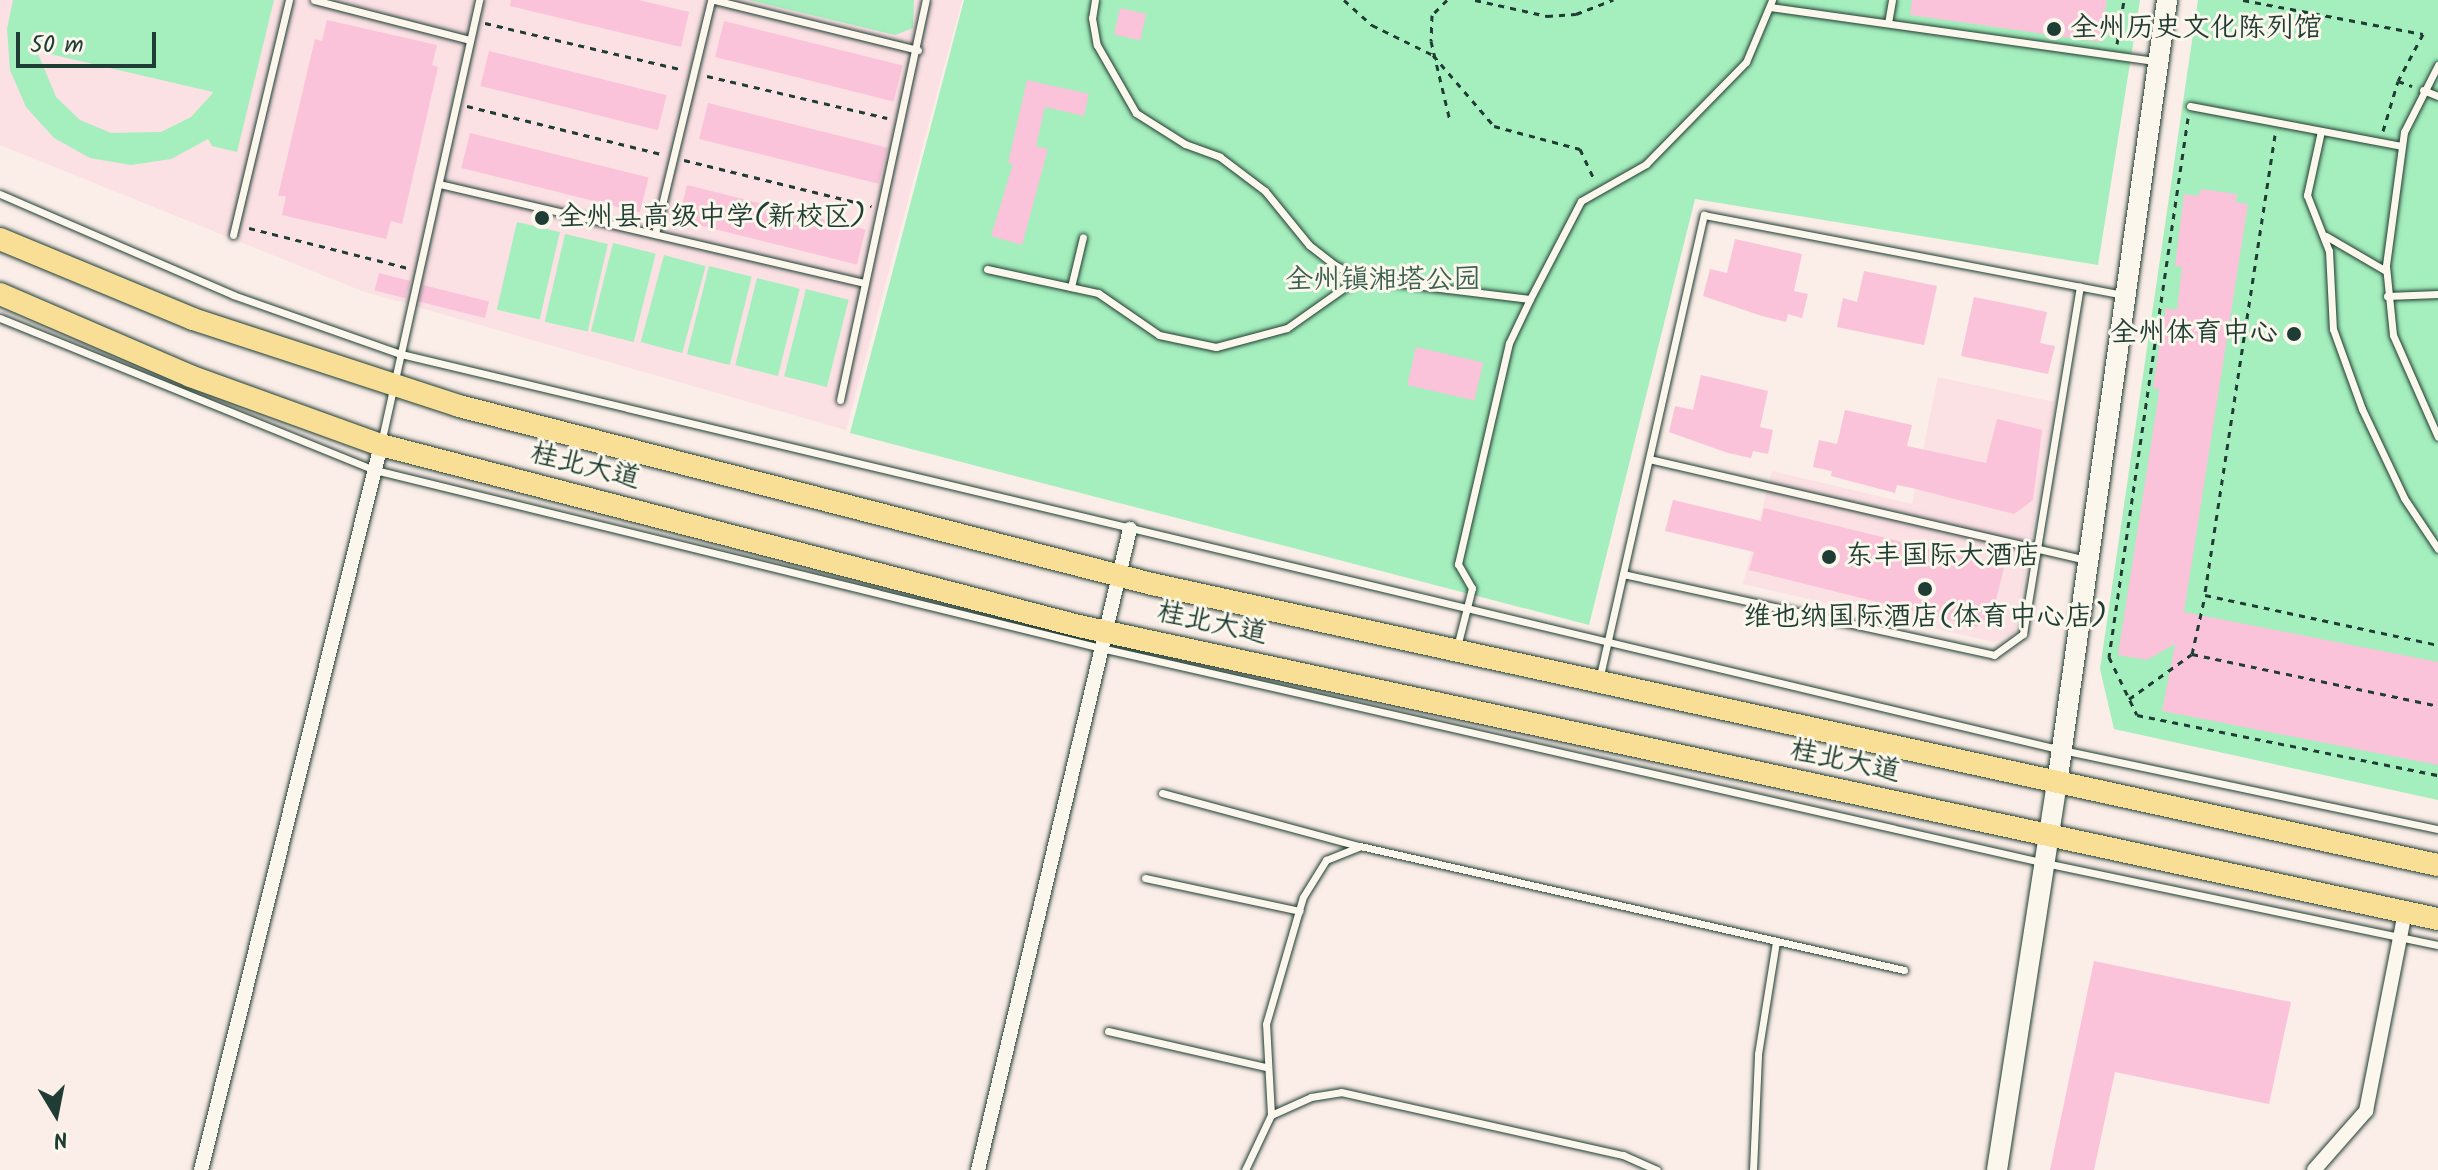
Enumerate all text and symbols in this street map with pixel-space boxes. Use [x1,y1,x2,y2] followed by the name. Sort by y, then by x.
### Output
[2070,12,2322,46] place label: 全州历史文化陈列馆
[20,16,160,66] scale bar
[2045,20,2063,38] marker: 全州历史文化陈列馆
[30,26,84,65] text: 50 m
[558,201,866,235] place label: 全州县高级中学(新校区)
[533,209,551,227] marker: 全州县高级中学(新校区)
[1285,264,1481,298] park label: 全州镇湘塔公园
[2110,317,2278,351] place label: 全州体育中心
[2285,325,2303,343] marker: 全州体育中心
[527,437,643,497] street label: 桂北大道
[1845,540,2041,574] place label: 东丰国际大酒店
[1820,548,1838,566] marker: 东丰国际大酒店
[1916,580,1934,598] marker: 维也纳国际酒店(体育中心店)
[1154,596,1270,652] street label: 桂北大道
[1743,601,2107,635] place label: 维也纳国际酒店(体育中心店)
[1787,734,1903,790] street label: 桂北大道
[16,1074,96,1154] north arrow
[50,1120,70,1157] text: N

